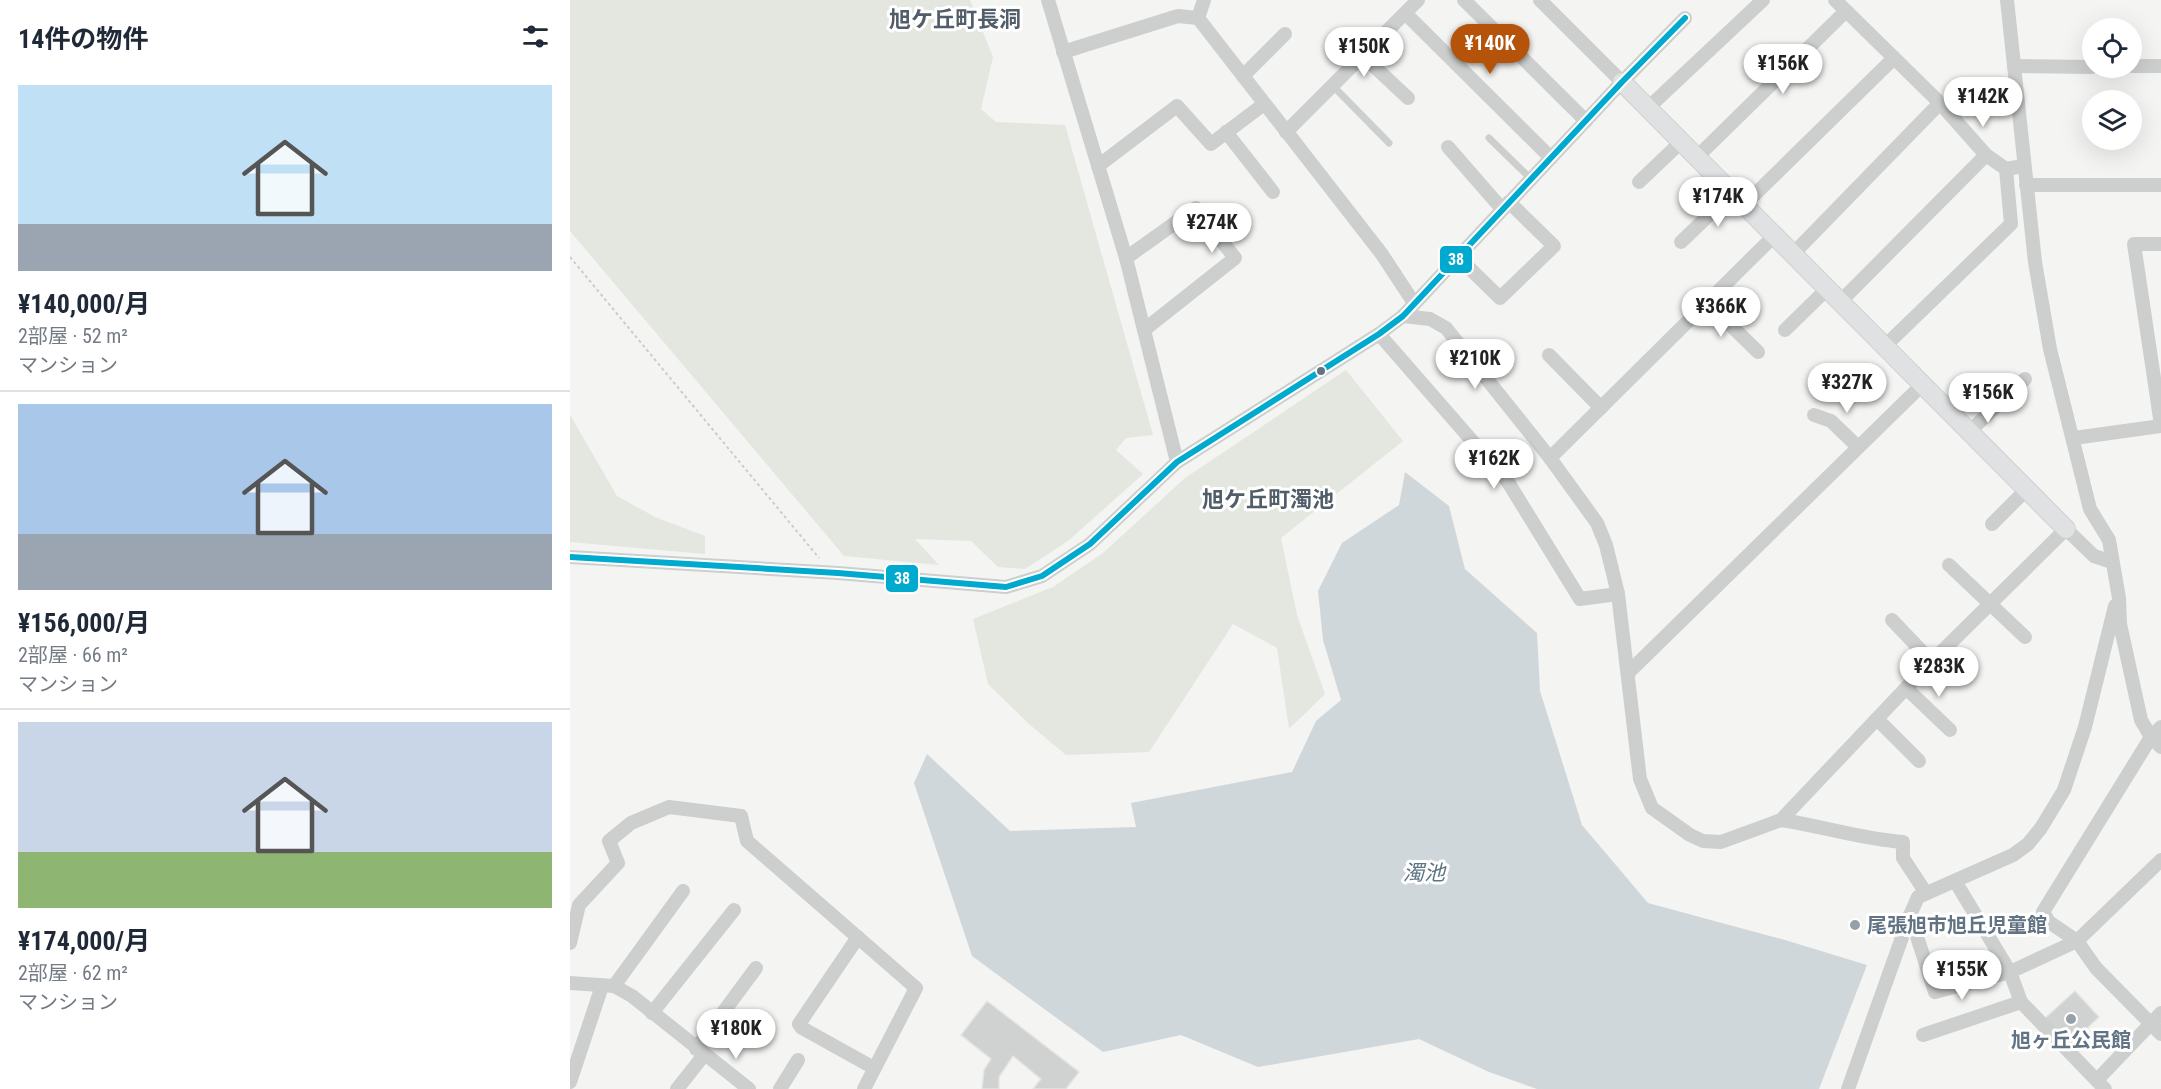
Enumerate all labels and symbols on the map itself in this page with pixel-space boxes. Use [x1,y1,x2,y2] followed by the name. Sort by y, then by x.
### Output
[889,7,1021,32] district label: 旭ケ丘町長洞
[1448,24,1532,75] pin: ¥140K
[1322,27,1406,78] pin: ¥150K
[1741,44,1825,95] pin: ¥156K
[1941,77,2025,128] pin: ¥142K
[1676,177,1760,228] pin: ¥174K
[1170,203,1254,254] pin: ¥274K
[1439,245,1473,274] line badge: 38
[1448,250,1464,269] text: 38
[1679,287,1763,338] pin: ¥366K
[1433,339,1517,390] pin: ¥210K
[1805,363,1889,414] pin: ¥327K
[1315,365,1327,377] unlabelled marker
[1946,373,2030,424] pin: ¥156K
[1452,439,1536,490] pin: ¥162K
[1202,487,1334,512] district label: 旭ケ丘町濁池
[885,564,919,593] line badge: 38
[894,569,910,588] text: 38
[1897,647,1981,698] pin: ¥283K
[1403,861,1447,885] water label: 濁池
[1867,913,2047,937] place label: 尾張旭市旭丘児童館
[1848,918,1862,932] marker: 尾張旭市旭丘児童館
[1920,950,2004,1001] pin: ¥155K
[694,1009,778,1060] pin: ¥180K
[2064,1012,2078,1026] marker: 旭ヶ丘公民館
[2011,1028,2131,1052] place label: 旭ヶ丘公民館

